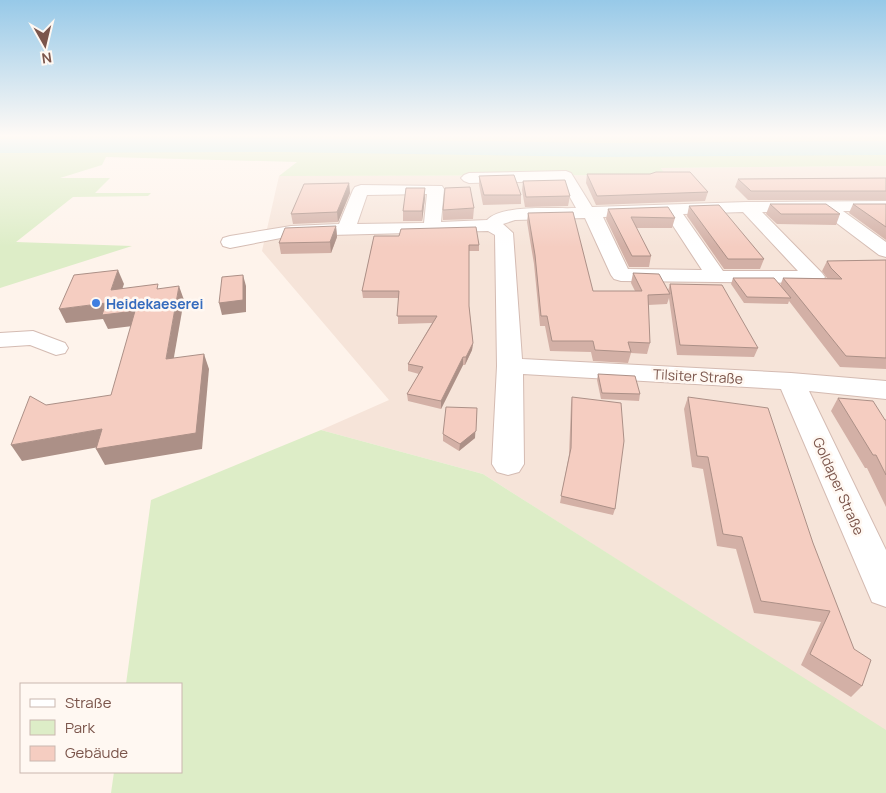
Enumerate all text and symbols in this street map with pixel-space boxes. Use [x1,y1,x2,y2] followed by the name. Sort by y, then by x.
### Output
[20,20,70,70] north arrow
[41,48,53,68] text: N
[106,294,203,313] place label: Heidekaeserei
[90,297,102,309] marker: Heidekaeserei
[652,364,744,388] street label: Tilsiter Straße
[809,434,869,538] street label: Goldaper Straße
[20,683,182,773] legend
[65,692,112,713] text: Straße
[65,717,95,738] text: Park
[65,742,128,763] text: Gebäude

